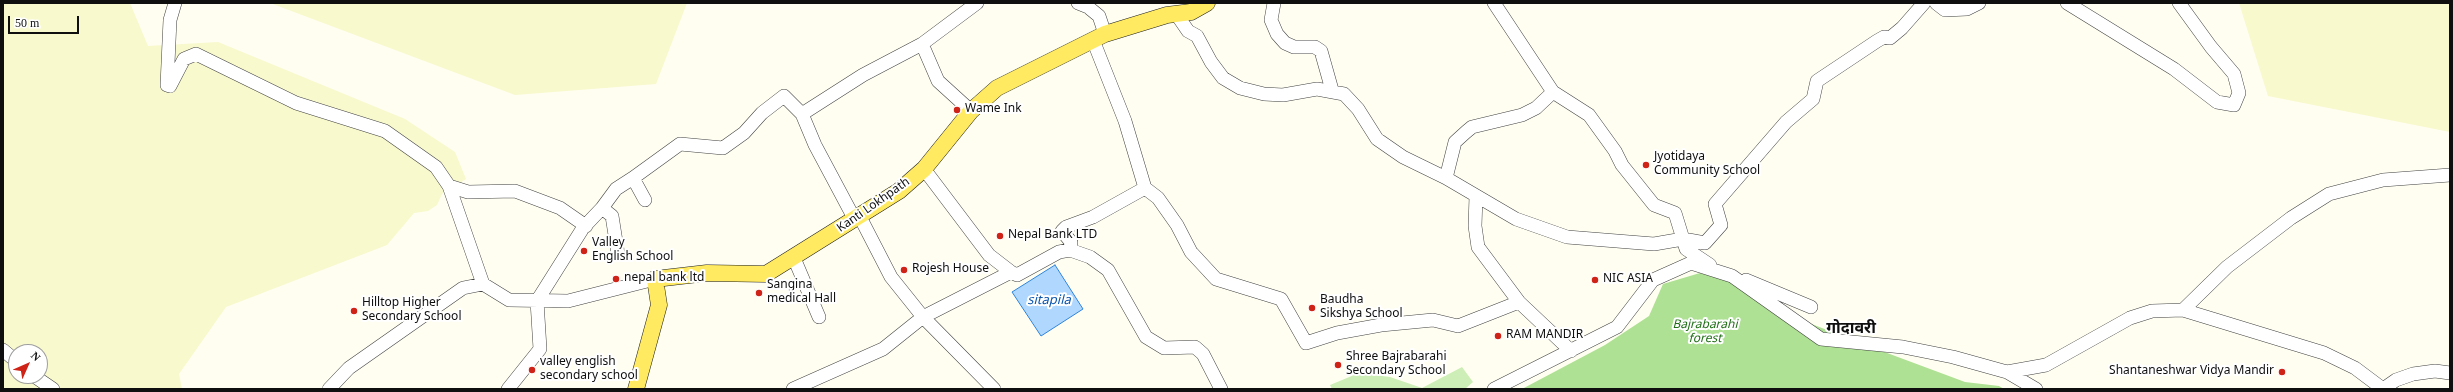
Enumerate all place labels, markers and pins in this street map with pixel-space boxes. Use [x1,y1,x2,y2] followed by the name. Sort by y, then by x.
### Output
[965,103,1022,117] place label: Wame Ink
[952,105,962,115] marker: Wame Ink
[1654,151,1760,179] place label: Jyotidaya Community School
[1641,160,1651,170] marker: Jyotidaya Community School
[1008,229,1097,243] place label: Nepal Bank LTD
[995,231,1005,241] marker: Nepal Bank LTD
[592,237,673,265] place label: Valley English School
[579,246,589,256] marker: Valley English School
[912,263,989,277] place label: Rojesh House
[899,265,909,275] marker: Rojesh House
[624,272,704,286] place label: nepal bank ltd
[1603,273,1653,287] place label: NIC ASIA
[611,274,621,284] marker: nepal bank ltd
[1590,275,1600,285] marker: NIC ASIA
[767,279,836,307] place label: Sangina medical Hall
[754,288,764,298] marker: Sangina medical Hall
[1320,294,1403,322] place label: Baudha Sikshya School
[362,297,461,325] place label: Hilltop Higher Secondary School
[1307,303,1317,313] marker: Baudha Sikshya School
[349,306,359,316] marker: Hilltop Higher Secondary School
[1506,329,1583,343] place label: RAM MANDIR
[1493,331,1503,341] marker: RAM MANDIR
[1346,351,1447,379] place label: Shree Bajrabarahi Secondary School
[540,356,638,384] place label: valley english secondary school
[1333,360,1343,370] marker: Shree Bajrabarahi Secondary School
[527,365,537,375] marker: valley english secondary school
[2109,365,2274,379] place label: Shantaneshwar Vidya Mandir
[2277,367,2287,377] marker: Shantaneshwar Vidya Mandir

